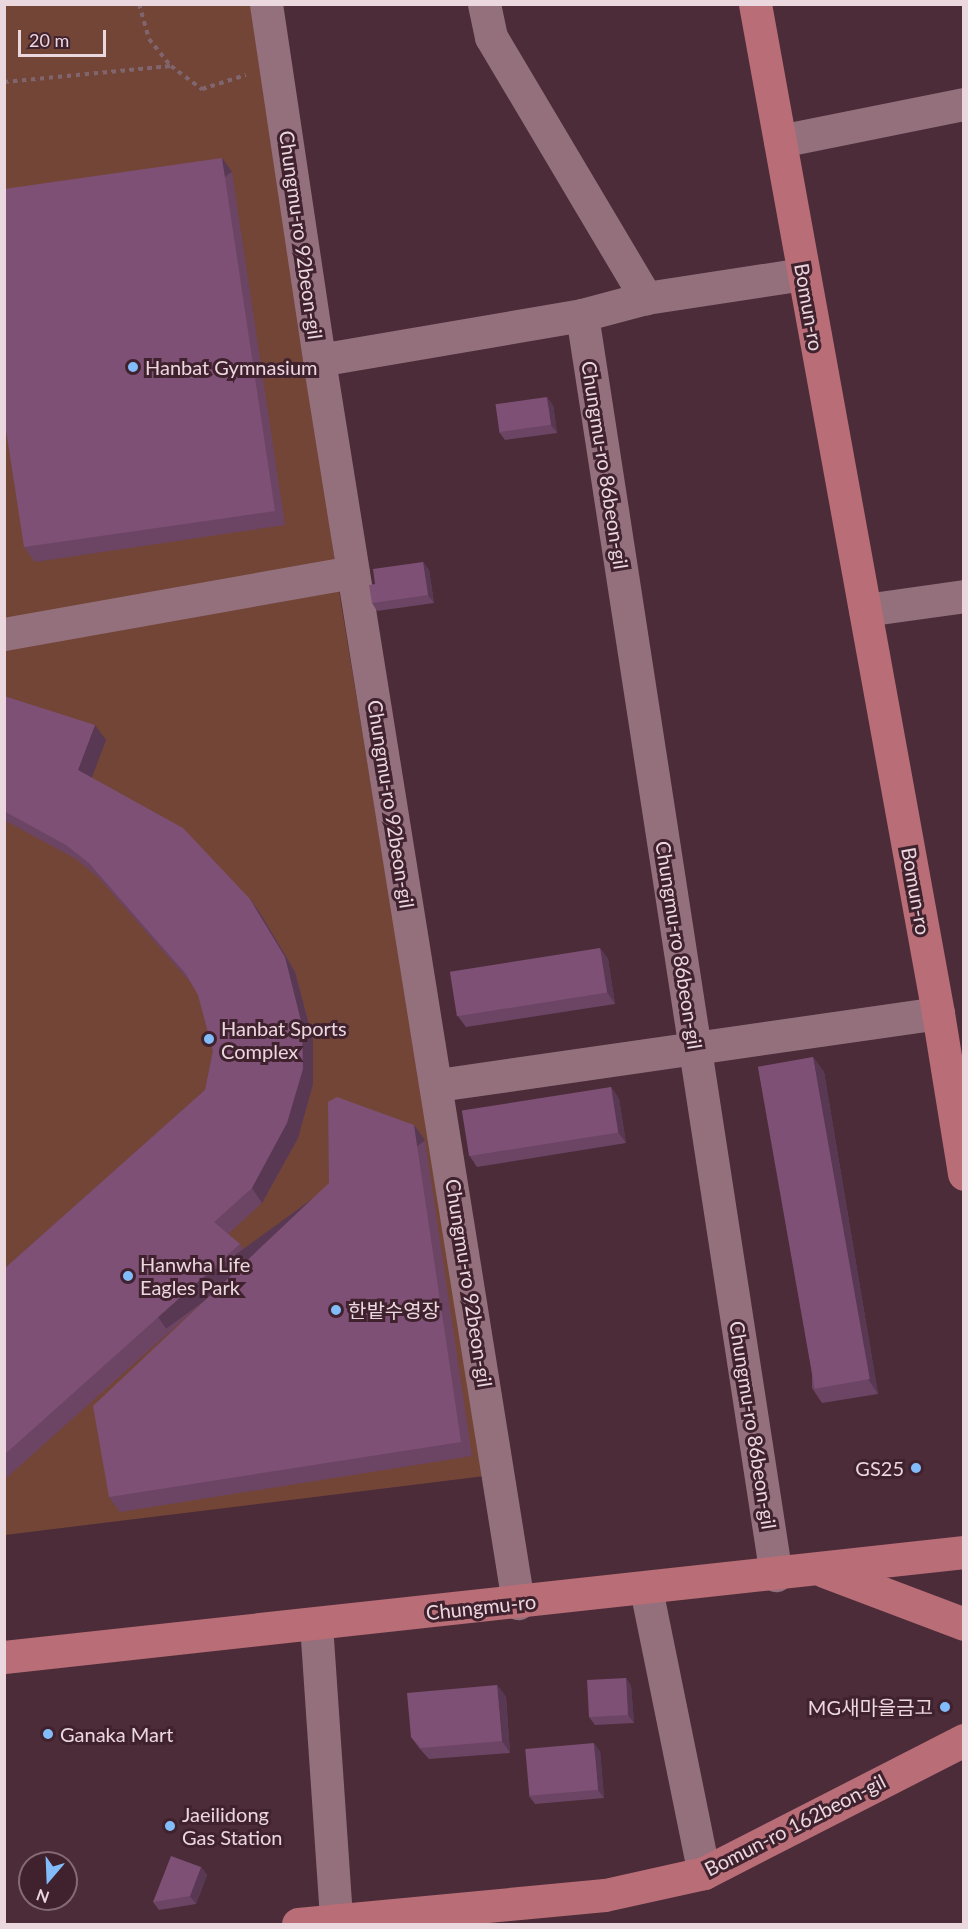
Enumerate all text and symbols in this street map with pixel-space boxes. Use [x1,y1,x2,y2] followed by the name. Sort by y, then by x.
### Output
[21,18,110,56] scale bar
[29,29,69,51] text: 20 m
[274,129,328,341] street label: Chungmu-ro 92beon-gil
[789,261,829,353] street label: Bomun-ro
[145,355,318,379] place label: Hanbat Gymnasium
[577,359,633,571] street label: Chungmu-ro 86beon-gil
[126,360,140,374] marker: Hanbat Gymnasium
[363,698,419,910] street label: Chungmu-ro 92beon-gil
[651,839,707,1051] street label: Chungmu-ro 86beon-gil
[896,845,936,937] street label: Bomun-ro
[221,1016,347,1063] place label: Hanbat Sports Complex
[202,1032,216,1046] marker: Hanbat Sports Complex
[441,1177,497,1389] street label: Chungmu-ro 92beon-gil
[140,1252,250,1299] place label: Hanwha Life Eagles Park
[121,1269,135,1283] marker: Hanwha Life Eagles Park
[348,1298,440,1322] place label: 한밭수영장
[329,1303,343,1317] marker: 한밭수영장
[725,1319,781,1531] street label: Chungmu-ro 86beon-gil
[855,1456,904,1480] place label: GS25
[909,1461,923,1475] marker: GS25
[425,1589,537,1625] street label: Chungmu-ro
[808,1695,933,1719] place label: MG새마을금고
[938,1700,952,1714] marker: MG새마을금고
[60,1722,173,1746] place label: Ganaka Mart
[41,1727,55,1741] marker: Ganaka Mart
[700,1769,890,1881] street label: Bomun-ro 162beon-gil
[182,1802,282,1849] place label: Jaeilidong Gas Station
[163,1819,177,1833] marker: Jaeilidong Gas Station
[18,1851,78,1911] north arrow
[34,1886,52,1908] text: N

